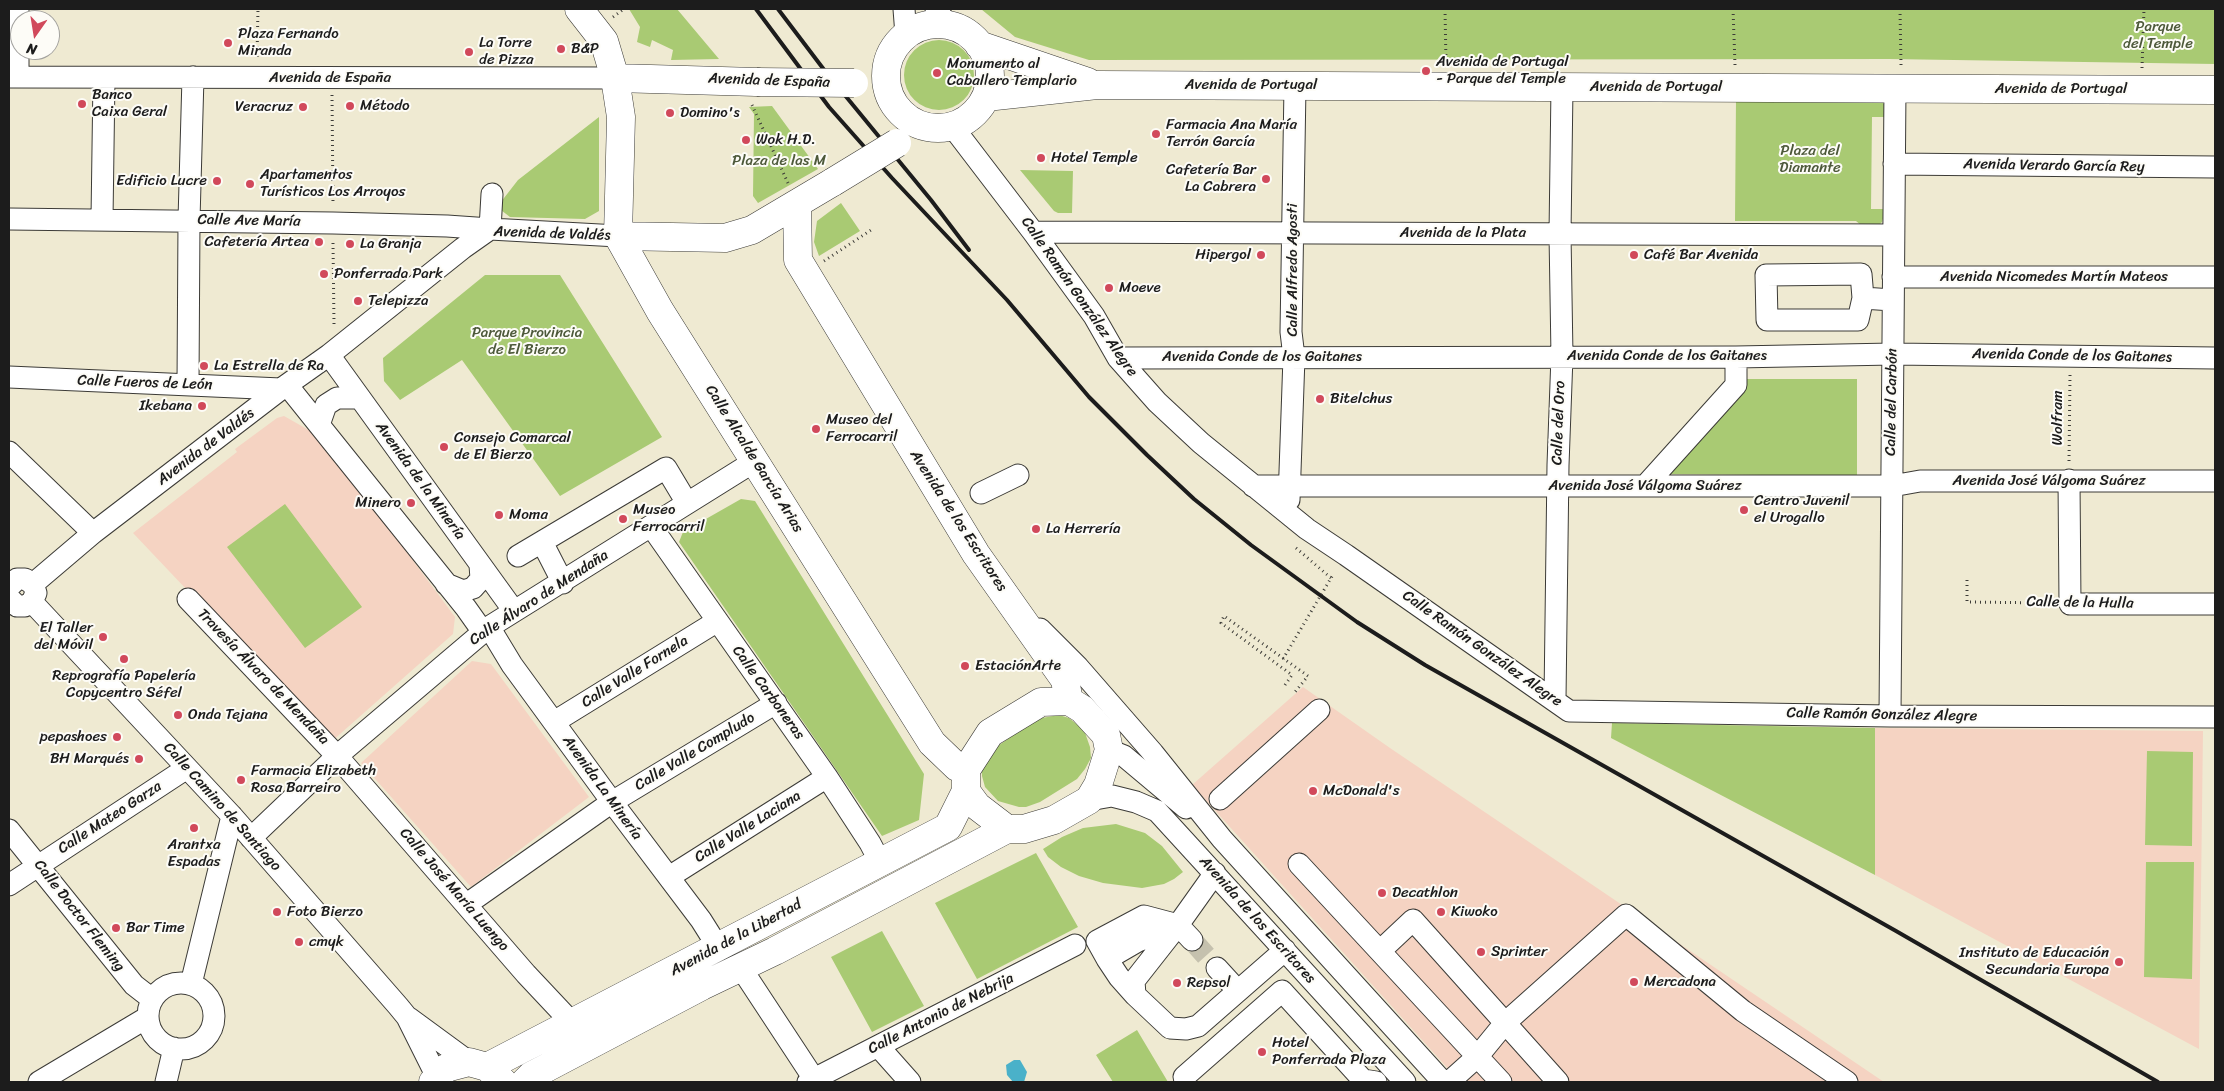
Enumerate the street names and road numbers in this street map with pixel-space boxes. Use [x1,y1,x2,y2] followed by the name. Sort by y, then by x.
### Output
[269,69,391,87] street label: Avenida de España
[708,70,830,92] street label: Avenida de España
[1185,76,1317,94] street label: Avenida de Portugal
[1590,78,1722,96] street label: Avenida de Portugal
[1995,80,2127,98] street label: Avenida de Portugal
[1963,155,2145,177] street label: Avenida Verardo García Rey
[1284,203,1302,337] street label: Calle Alfredo Agosti
[197,211,301,231] street label: Calle Ave María
[1017,214,1141,380] street label: Calle Ramón González Alegre
[493,223,611,245] street label: Avenida de Valdés
[1400,224,1526,242] street label: Avenida de la Plata
[1940,268,2168,286] street label: Avenida Nicomedes Martín Mateos
[1972,345,2172,367] street label: Avenida Conde de los Gaitanes
[1567,347,1767,365] street label: Avenida Conde de los Gaitanes
[1162,348,1362,366] street label: Avenida Conde de los Gaitanes
[1882,348,1902,456] street label: Calle del Carbón
[77,372,213,394] street label: Calle Fueros de León
[1549,381,1569,465] street label: Calle del Oro
[701,382,807,536] street label: Calle Alcalde García Arias
[2049,390,2067,446] street label: Wolfram
[154,405,258,489] street label: Avenida de Valdés
[371,419,469,543] street label: Avenida de la Minería
[906,447,1010,595] street label: Avenida de los Escritores
[1952,472,2146,490] street label: Avenida José Válgoma Suárez
[1548,477,1742,495] street label: Avenida José Válgoma Suárez
[466,546,612,650] street label: Calle Álvaro de Mendaña
[1399,587,1565,711] street label: Calle Ramón González Alegre
[2026,593,2134,613] street label: Calle de la Hulla
[193,605,333,749] street label: Travesía Álvaro de Mendaña
[578,632,692,712] street label: Calle Valle Fornela
[728,643,808,743] street label: Calle Carboneras
[1786,704,1978,726] street label: Calle Ramón González Alegre
[632,709,758,795] street label: Calle Valle Compludo
[558,732,646,844] street label: Avenida La Minería
[159,739,285,875] street label: Calle Camino de Santiago
[55,778,165,858] street label: Calle Mateo Garza
[692,787,804,867] street label: Calle Valle Laciana
[396,825,512,955] street label: Calle José María Luengo
[1195,853,1319,987] street label: Avenida de los Escritores
[30,857,128,975] street label: Calle Doctor Fleming
[667,896,805,980] street label: Avenida de la Libertad
[865,969,1017,1059] street label: Calle Antonio de Nebrija

